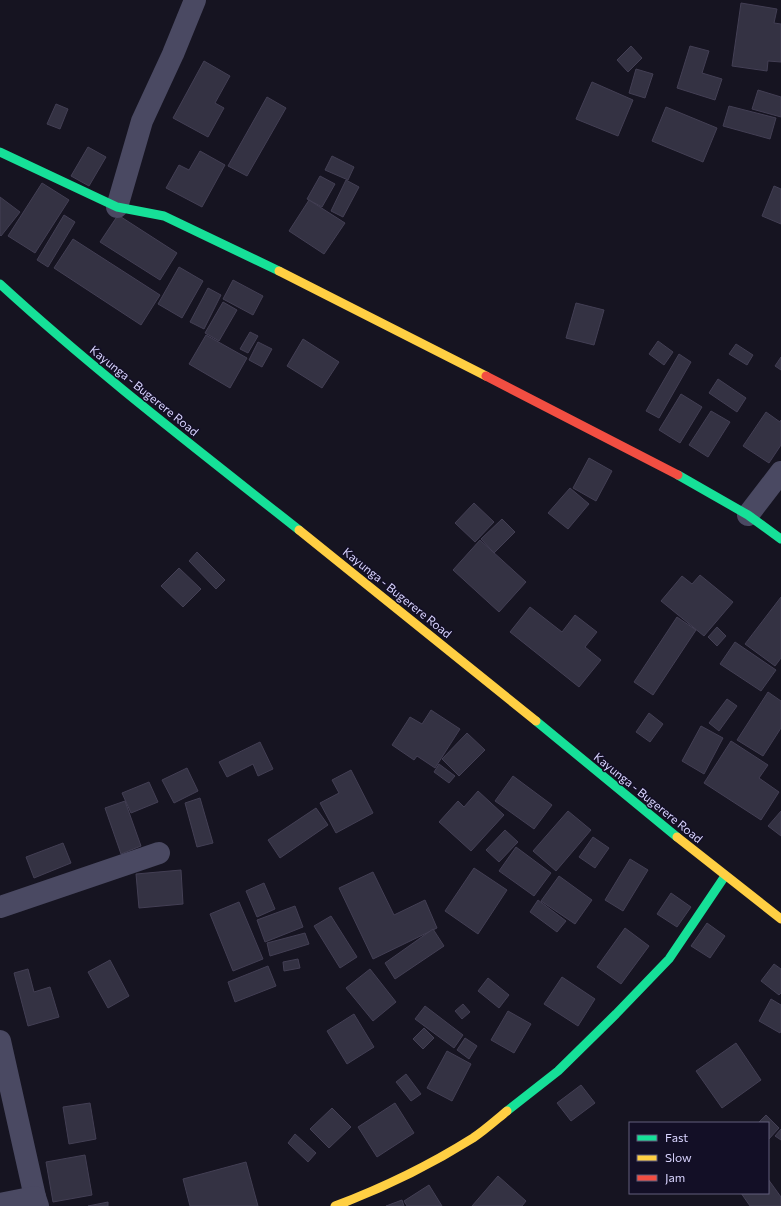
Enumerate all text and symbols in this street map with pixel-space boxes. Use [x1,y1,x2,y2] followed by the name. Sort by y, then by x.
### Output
[88,342,202,438] street label: Kayunga - Bugerere Road
[341,544,455,640] street label: Kayunga - Bugerere Road
[592,749,706,845] street label: Kayunga - Bugerere Road
[629,1122,769,1194] legend
[665,1130,688,1144] text: Fast
[665,1150,692,1164] text: Slow
[665,1170,685,1185] text: Jam

